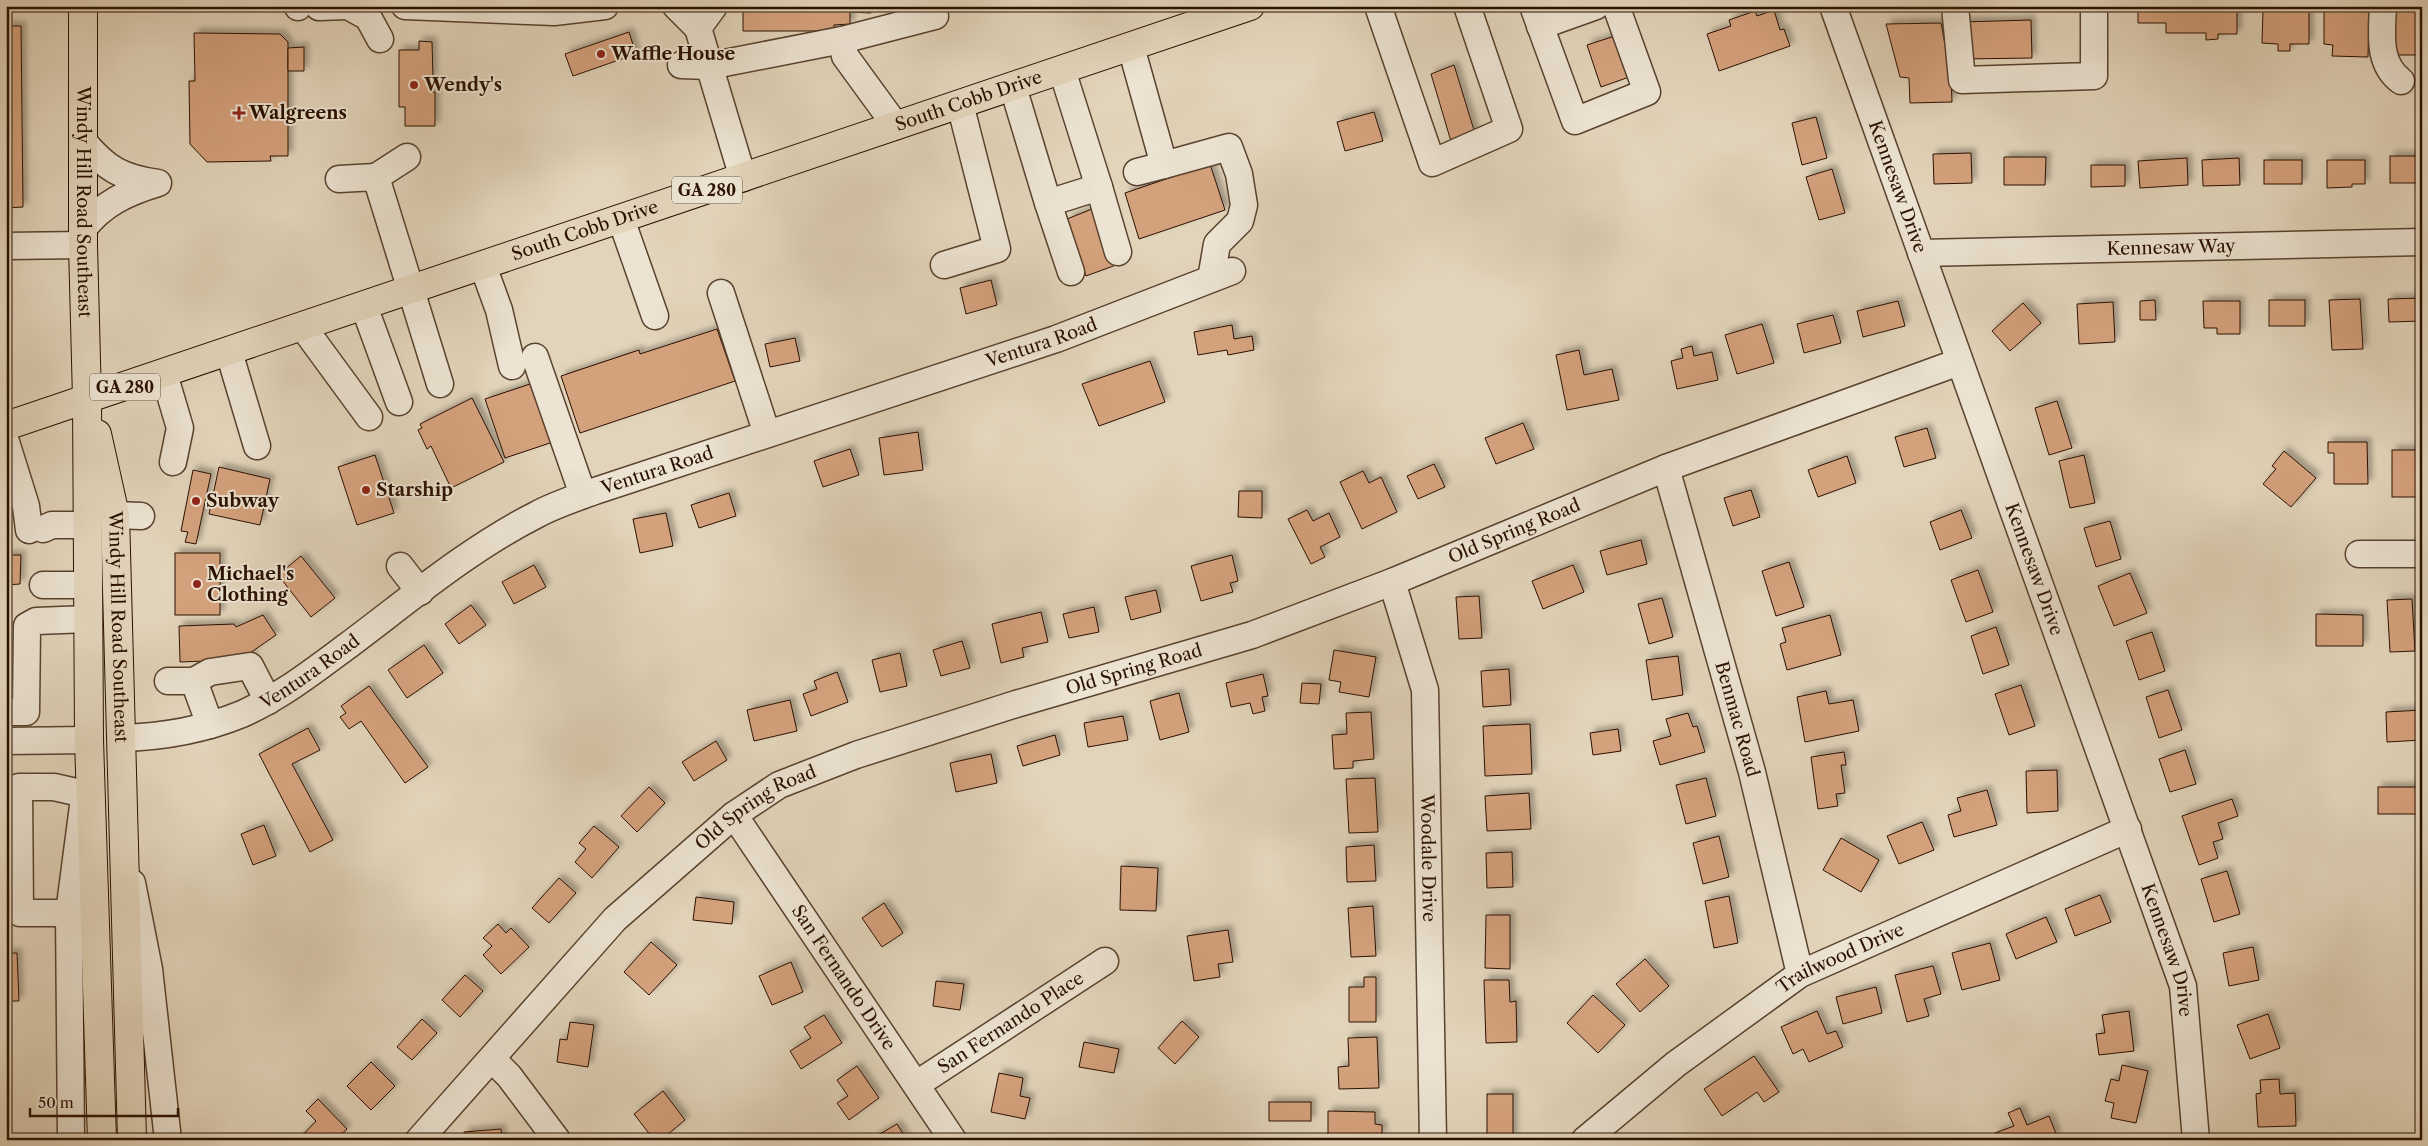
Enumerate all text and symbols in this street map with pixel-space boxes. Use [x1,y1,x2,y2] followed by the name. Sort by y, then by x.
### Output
[610,43,736,65] place label: Waffle House
[595,48,607,60] marker: Waffle House
[892,66,1045,136] street label: South Cobb Drive
[423,74,502,96] place label: Wendy's
[408,79,420,91] marker: Wendy's
[72,85,96,319] street label: Windy Hill Road Southeast
[248,102,347,124] place label: Walgreens
[233,107,245,119] marker: Walgreens
[1864,118,1931,256] street label: Kennesaw Drive
[672,176,742,204] road number: GA 280
[509,196,661,266] street label: South Cobb Drive
[2106,235,2237,260] street label: Kennesaw Way
[982,313,1100,373] street label: Ventura Road
[90,374,160,401] road number: GA 280
[598,442,716,499] street label: Ventura Road
[376,479,453,501] place label: Starship
[360,484,372,496] marker: Starship
[206,490,280,512] place label: Subway
[1445,494,1584,568] street label: Old Spring Road
[190,495,202,507] marker: Subway
[2000,500,2068,638] street label: Kennesaw Drive
[104,510,132,744] street label: Windy Hill Road Southeast
[207,563,294,606] place label: Michael's Clothing
[191,578,203,590] marker: Michael's Clothing
[255,630,364,714] street label: Ventura Road
[1063,639,1205,700] street label: Old Spring Road
[1710,659,1764,779] street label: Benmac Road
[691,761,819,855] street label: Old Spring Road
[1416,793,1440,922] street label: Woodale Drive
[2136,880,2197,1018] street label: Kennesaw Drive
[787,901,900,1054] street label: San Fernando Drive
[1772,918,1908,998] street label: Trailwood Drive
[934,967,1088,1078] street label: San Fernando Place
[30,1086,178,1118] scale bar
[38,1093,74,1112] text: 50 m

